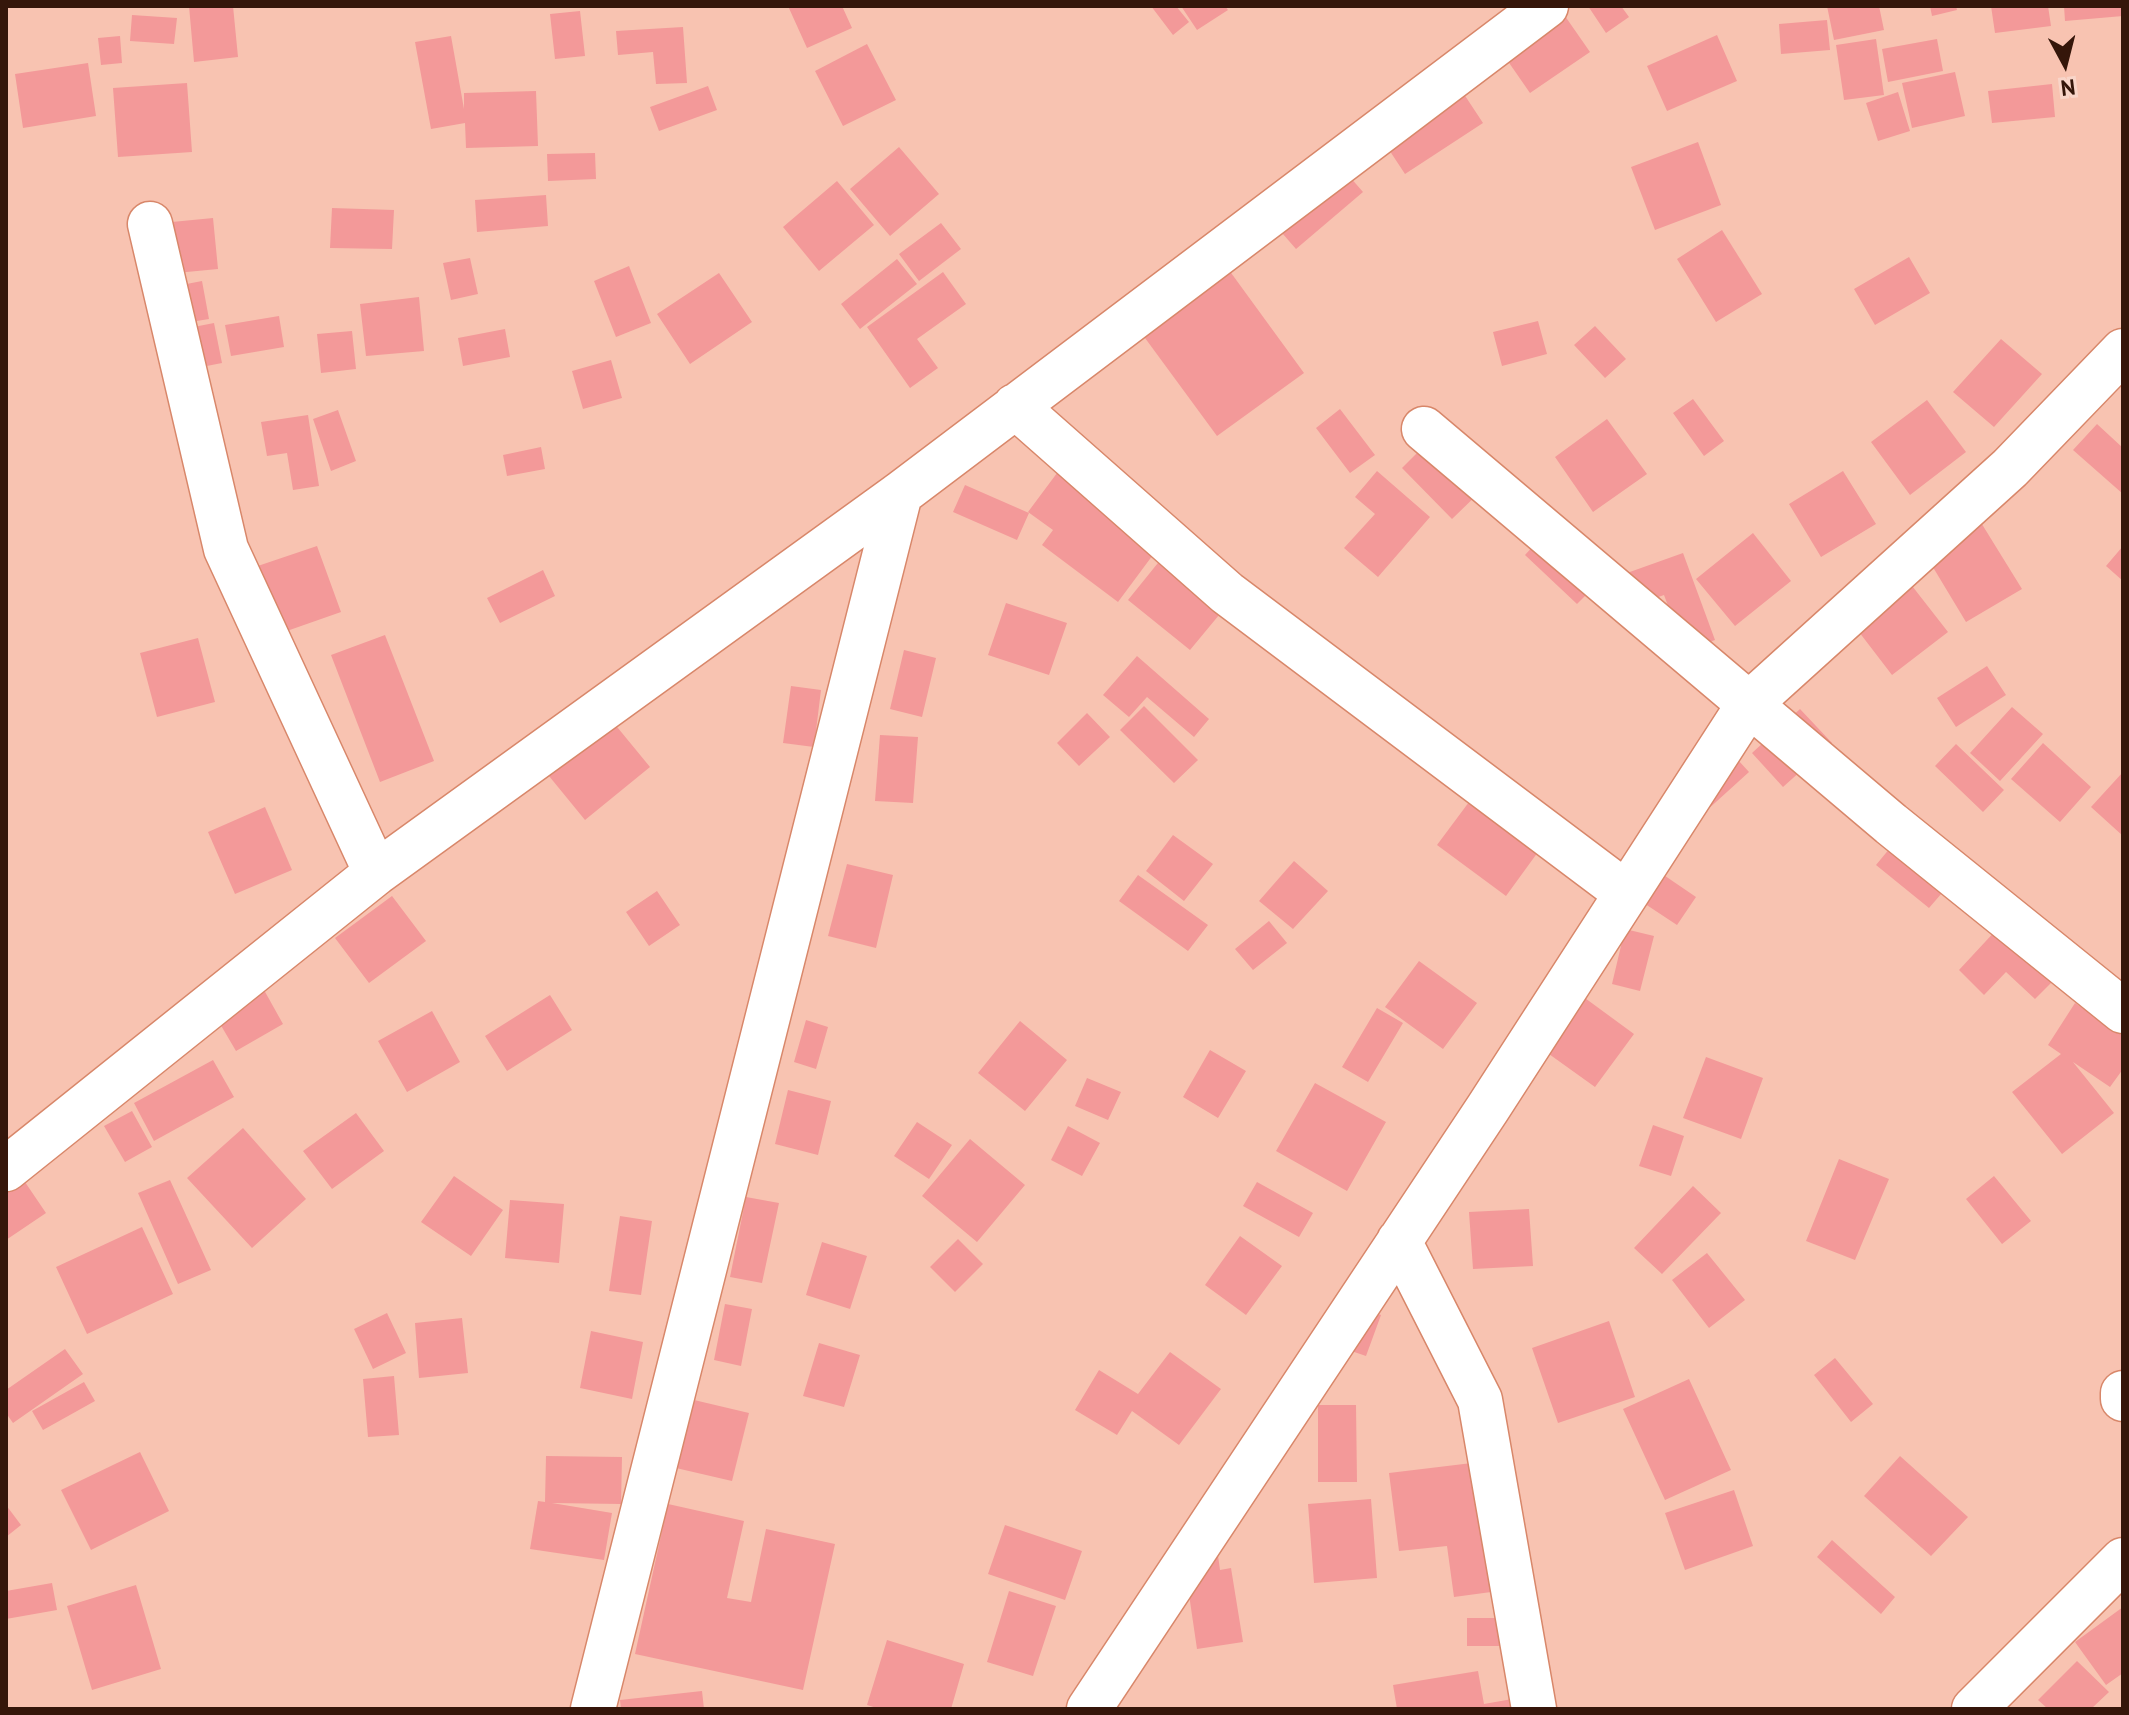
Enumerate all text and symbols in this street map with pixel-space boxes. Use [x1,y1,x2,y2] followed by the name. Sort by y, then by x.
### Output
[2025,24,2105,104] north arrow
[2059,73,2077,103] text: N

